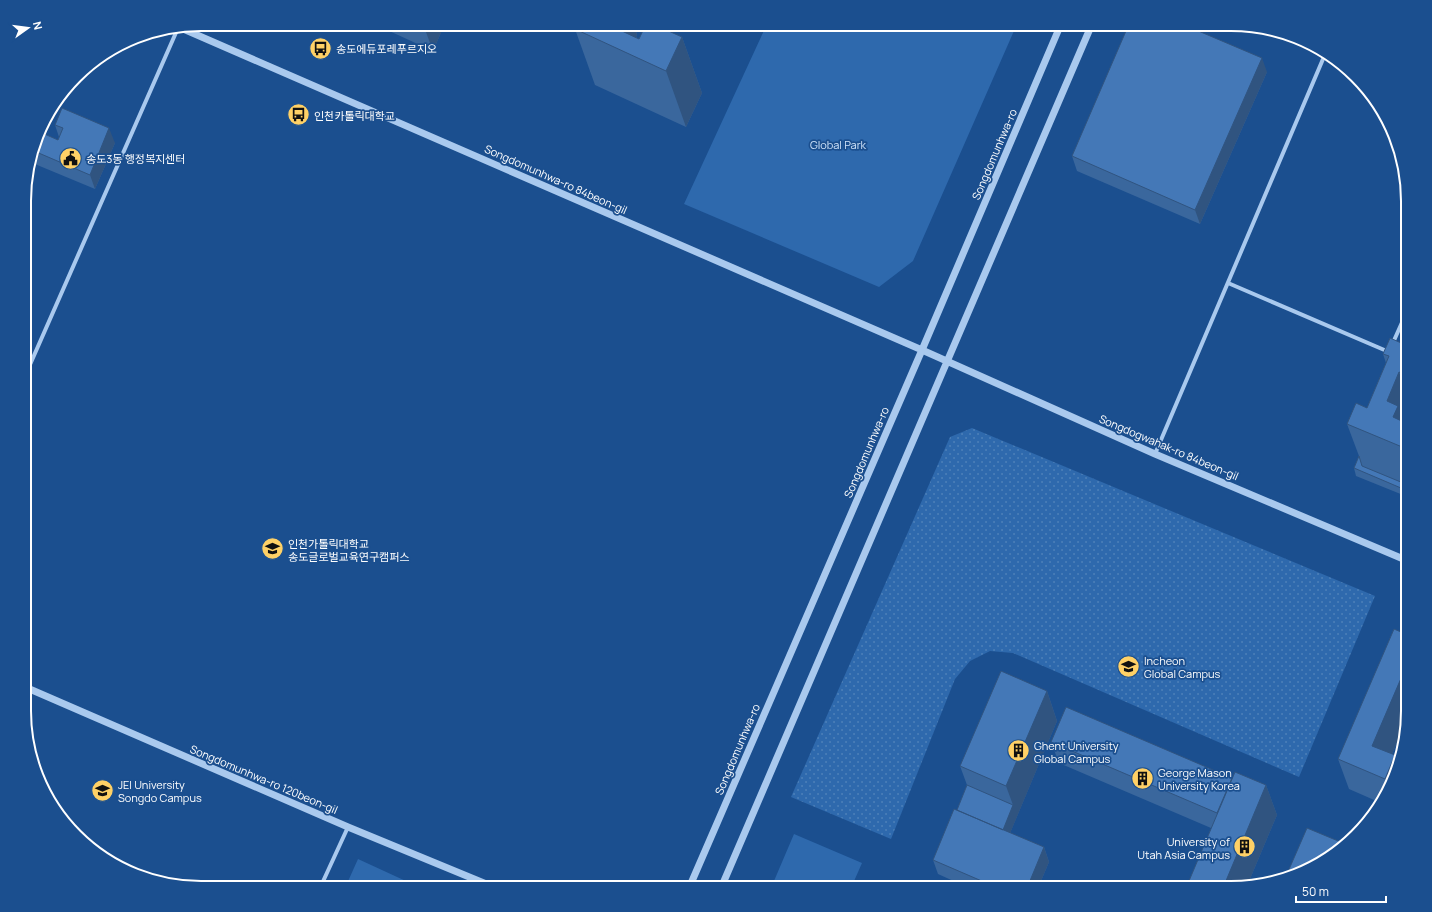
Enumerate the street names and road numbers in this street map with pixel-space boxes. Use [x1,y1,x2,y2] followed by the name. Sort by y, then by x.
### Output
[968,106,1020,202] street label: Songdomunhwa-ro
[482,141,630,217] street label: Songdomunhwa-ro 84beon-gil
[840,404,892,500] street label: Songdomunhwa-ro
[1097,411,1241,483] street label: Songdogwahak-ro 84beon-gil
[711,701,763,797] street label: Songdomunhwa-ro
[188,741,340,817] street label: Songdomunhwa-ro 120beon-gil

